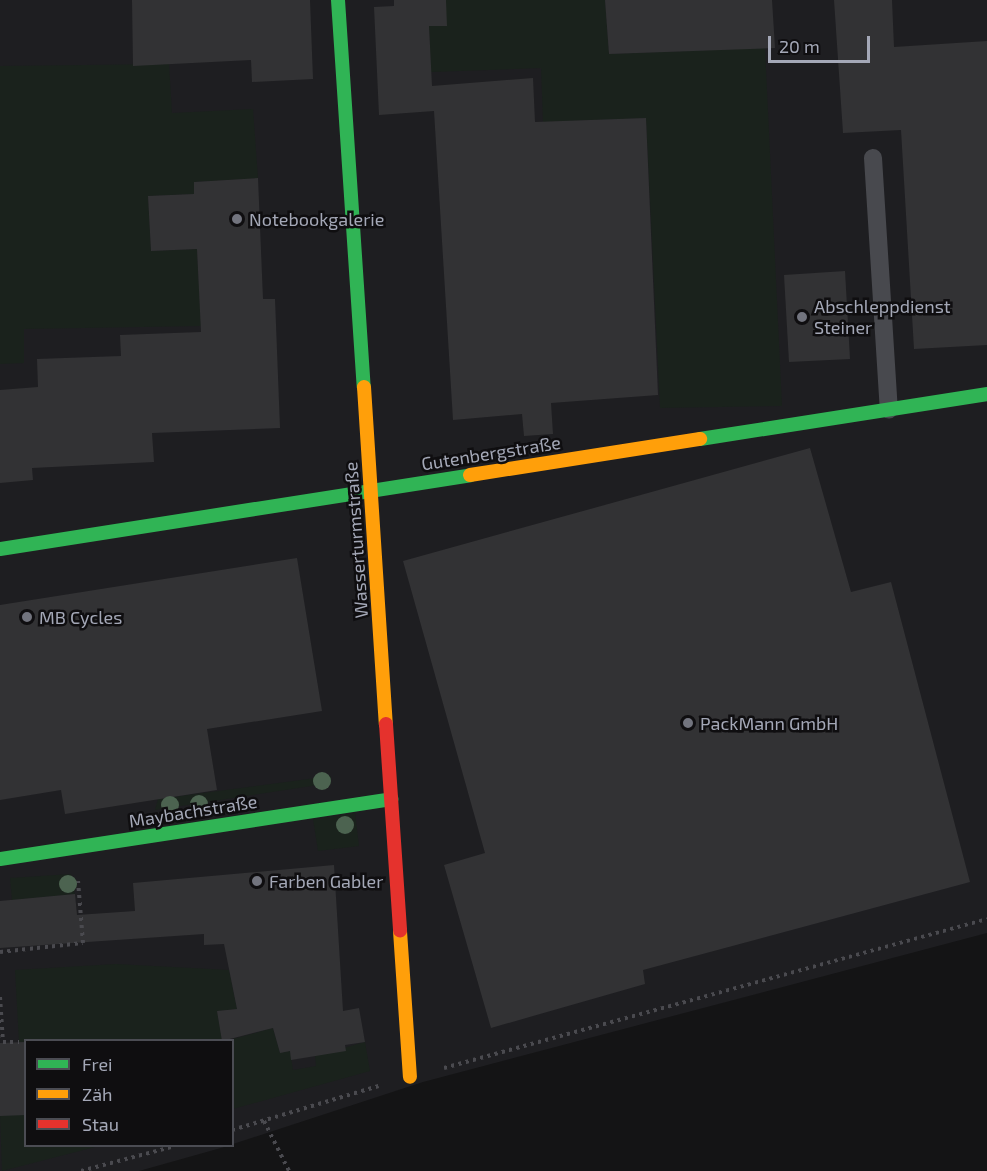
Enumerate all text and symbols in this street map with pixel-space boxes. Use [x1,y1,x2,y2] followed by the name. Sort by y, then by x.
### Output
[771,24,873,62] scale bar
[779,35,820,57] text: 20 m
[249,208,384,230] place label: Notebookgalerie
[230,212,244,226] marker: Notebookgalerie
[814,296,951,338] place label: Abschleppdienst Steiner
[795,310,809,324] marker: Abschleppdienst Steiner
[420,431,562,475] street label: Gutenbergstraße
[340,461,372,619] street label: Wasserturmstraße
[39,606,122,628] place label: MB Cycles
[20,610,34,624] marker: MB Cycles
[700,712,838,734] place label: PackMann GmbH
[681,716,695,730] marker: PackMann GmbH
[127,790,259,832] street label: Maybachstraße
[269,870,383,892] place label: Farben Gabler
[250,874,264,888] marker: Farben Gabler
[24,1039,234,1147] legend
[82,1053,113,1075] text: Frei
[82,1083,113,1105] text: Zäh
[82,1113,119,1135] text: Stau

